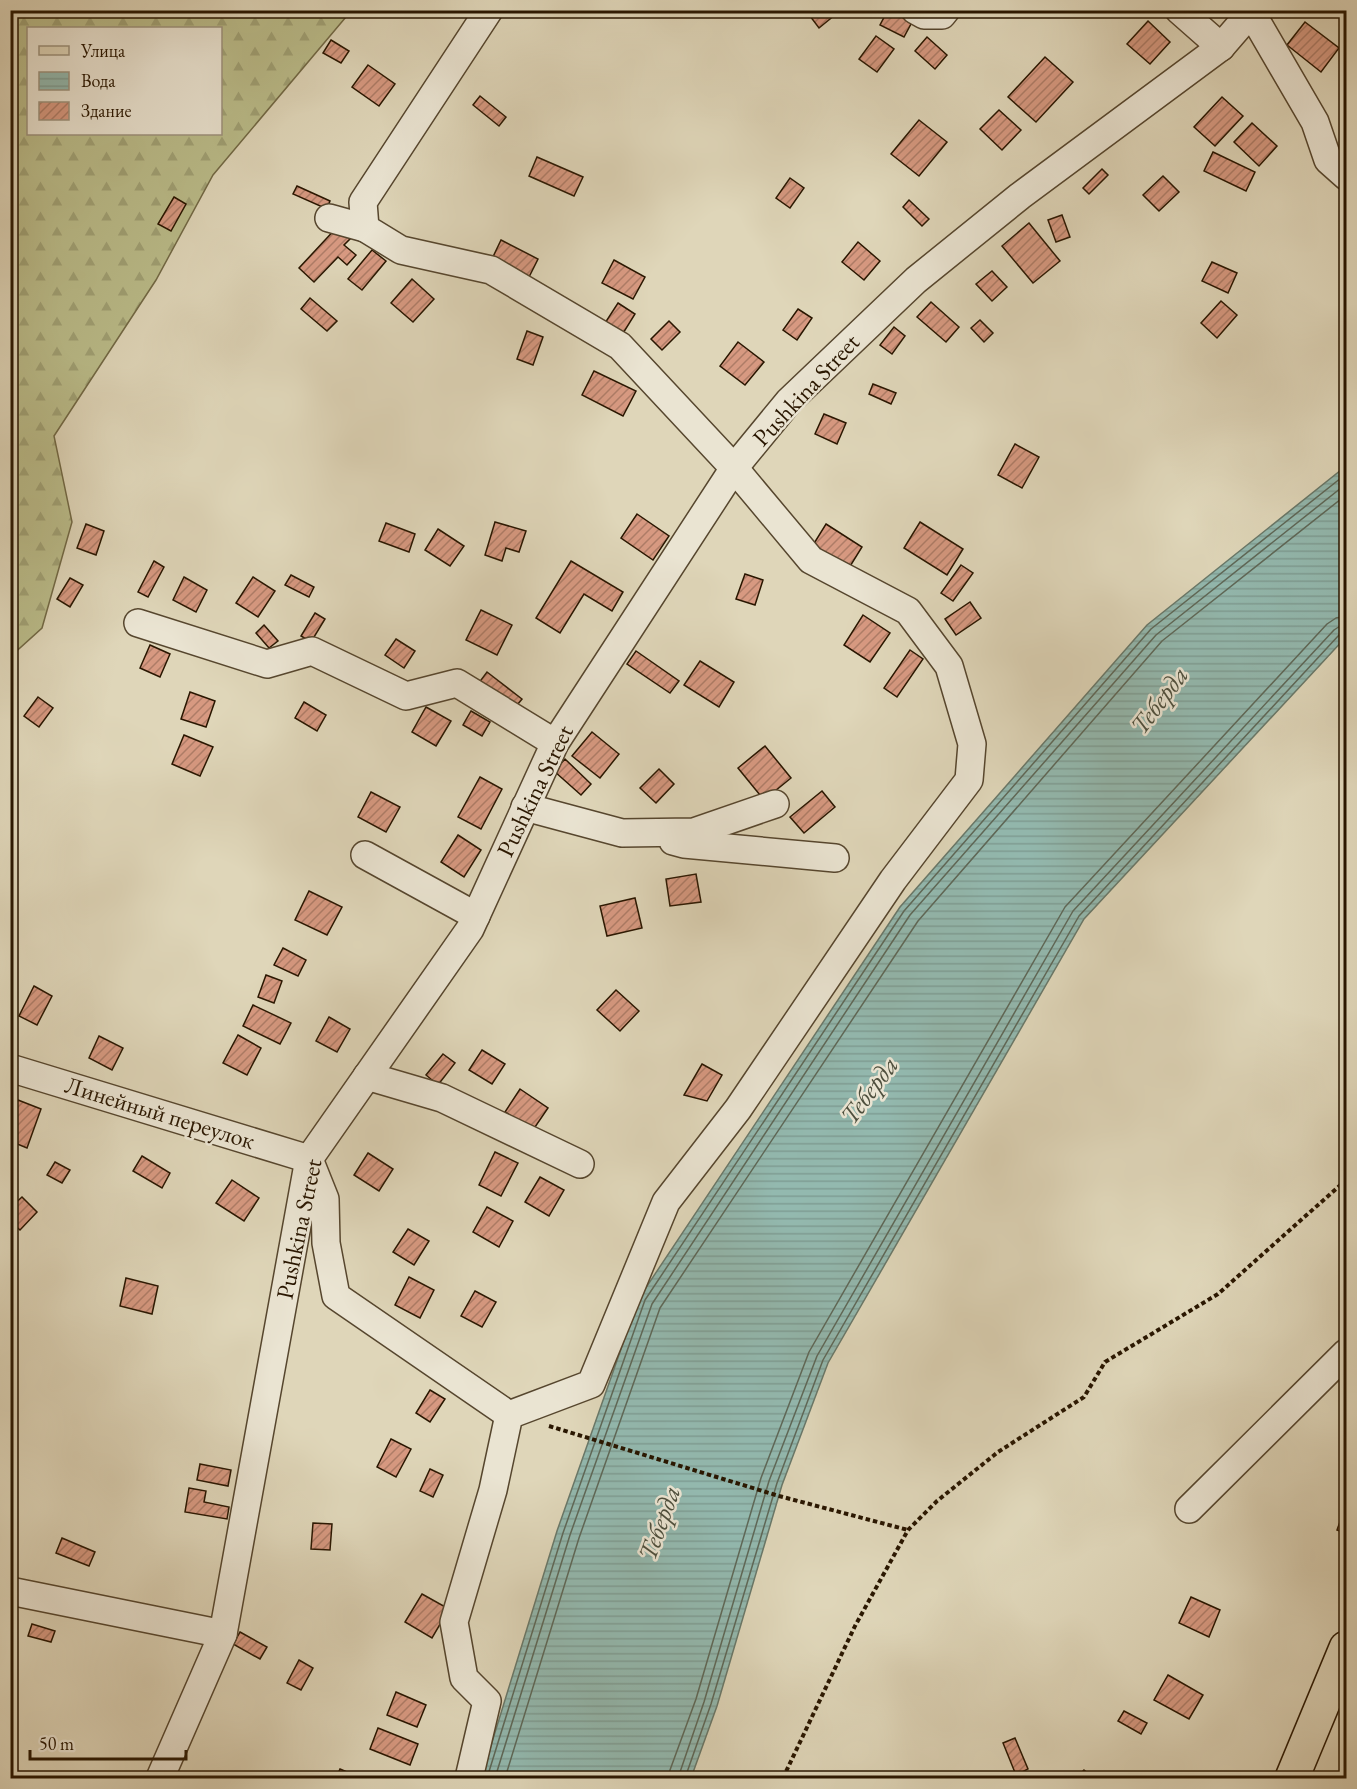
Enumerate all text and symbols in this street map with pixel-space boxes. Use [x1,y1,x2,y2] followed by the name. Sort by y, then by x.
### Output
[27,27,222,135] legend
[80,39,126,62] text: Улица
[81,69,116,92] text: Вода
[81,99,131,122] text: Здание
[746,326,866,452] street label: Pushkina Street
[1122,659,1196,741] water label: Теберда
[489,719,580,862] street label: Pushkina Street
[832,1049,906,1131] water label: Теберда
[61,1069,259,1156] street label: Линейный переулок
[268,1155,329,1302] street label: Pushkina Street
[630,1481,688,1565] water label: Теберда
[30,1723,186,1761] scale bar
[39,1732,74,1755] text: 50 m

